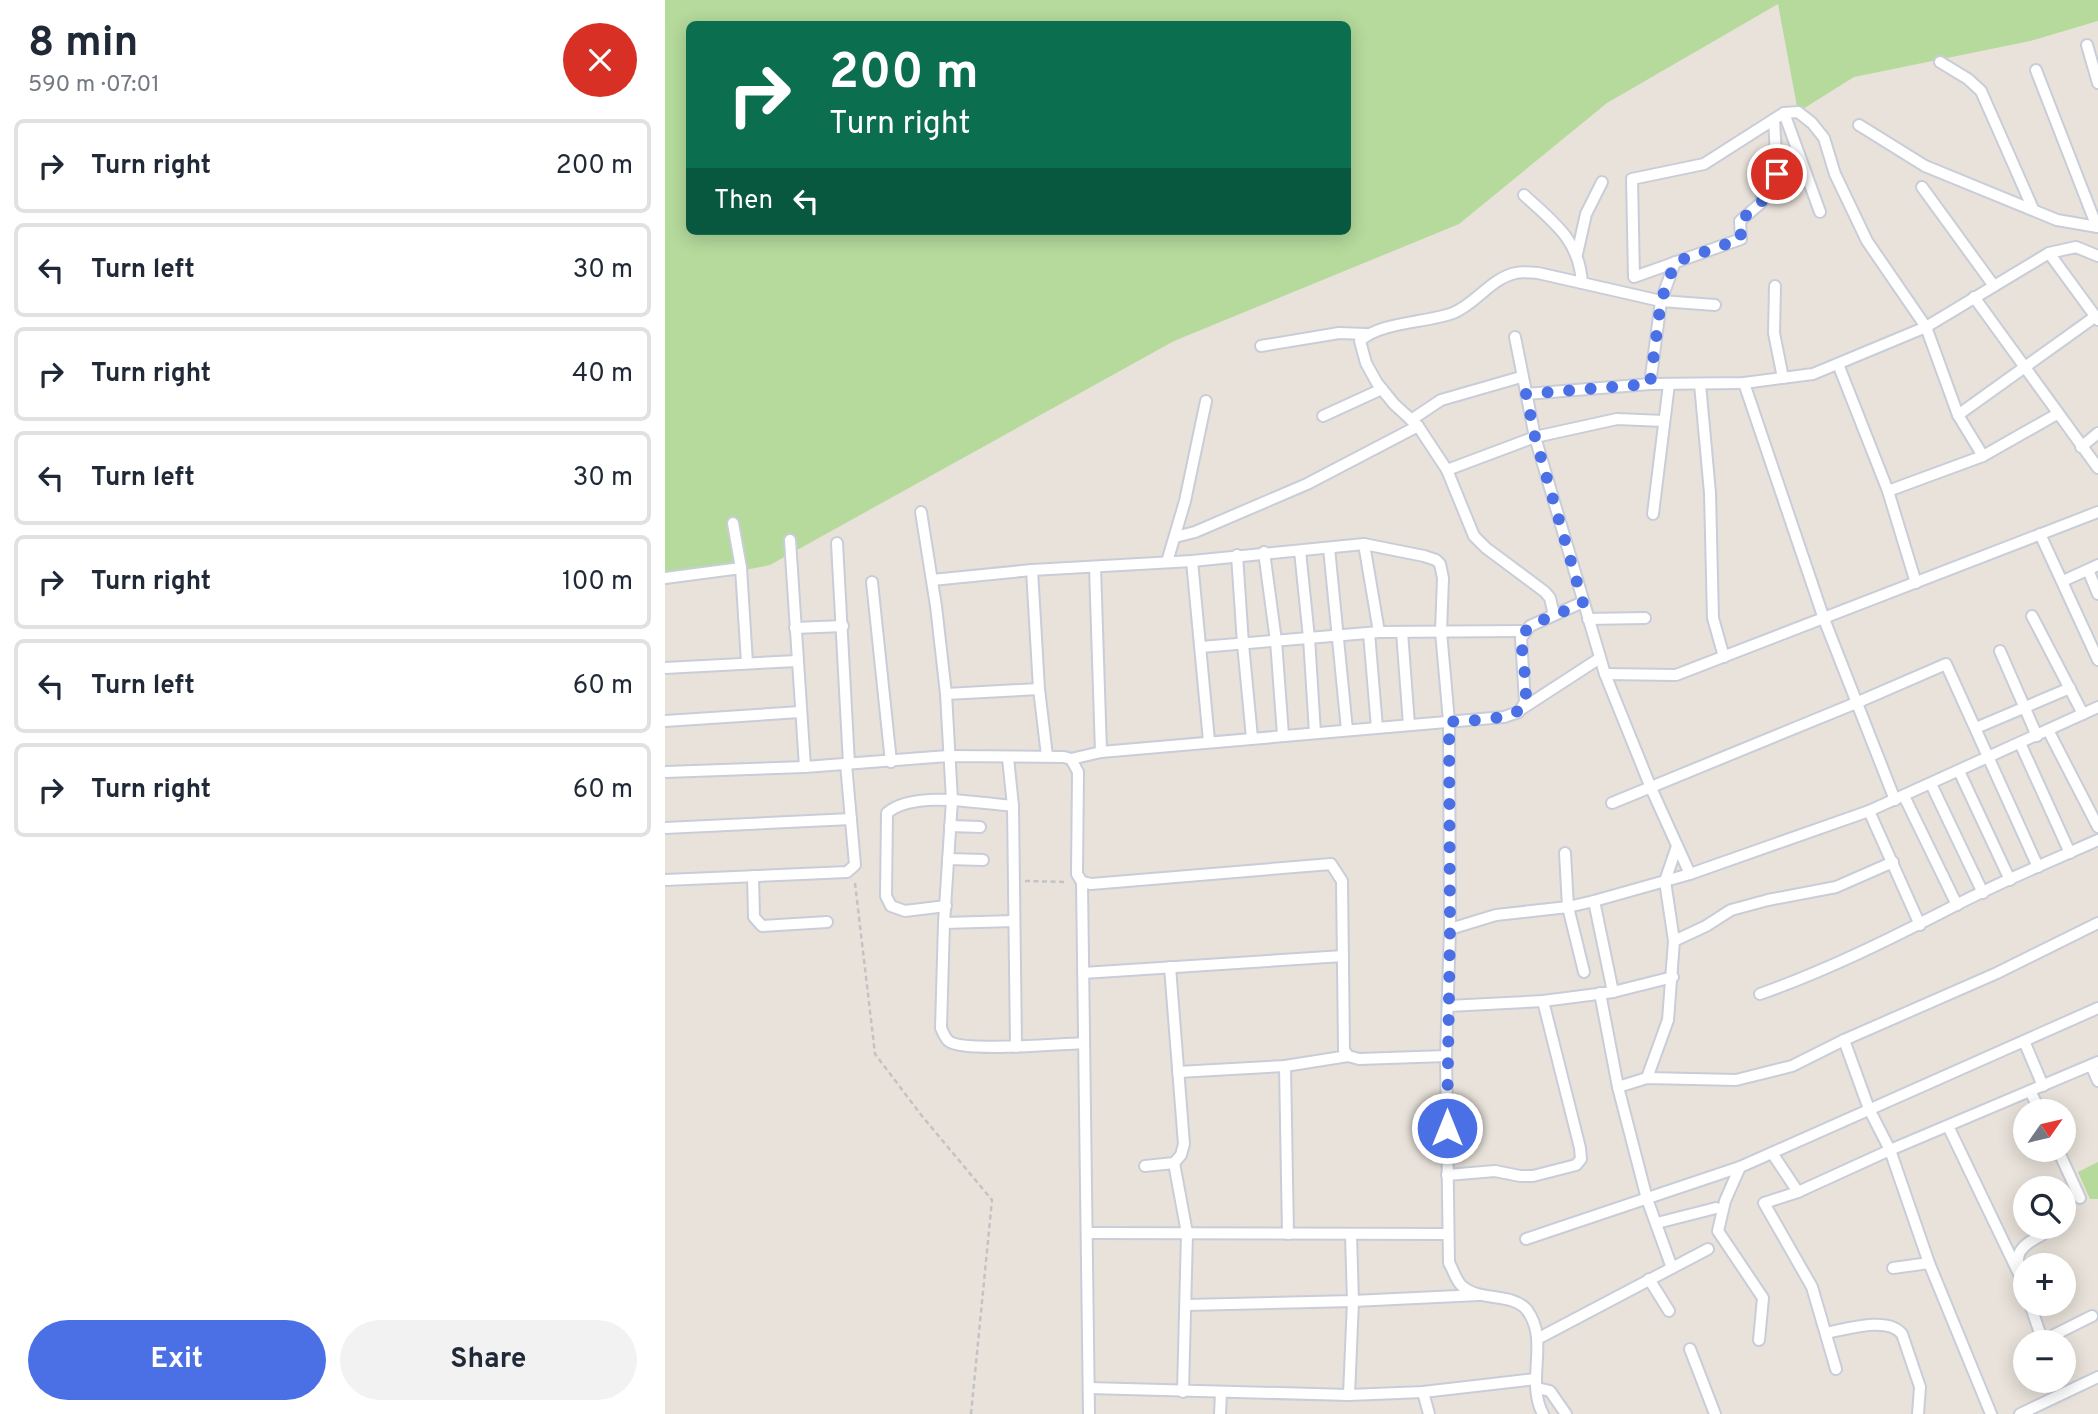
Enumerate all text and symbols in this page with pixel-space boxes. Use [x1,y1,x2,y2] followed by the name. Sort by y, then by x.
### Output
[28,18,138,71] text: 8 min
[563,23,637,97] button: close
[829,44,979,106] text: 200 m
[714,49,805,140] icon: right
[28,71,160,100] text: 590 m · 07:01
[829,105,971,145] text: Turn right
[1747,144,1807,204] pin
[32,147,70,185] icon: right
[91,150,211,183] text: Turn right
[556,150,633,183] text: 200 m
[1758,155,1796,193] icon: arrive
[787,182,825,220] icon: left
[714,185,773,218] text: Then
[32,251,70,289] icon: left
[91,254,195,287] text: Turn left
[573,254,633,287] text: 30 m
[32,355,70,393] icon: right
[91,358,211,391] text: Turn right
[572,358,633,391] text: 40 m
[32,459,70,497] icon: left
[91,462,195,495] text: Turn left
[573,462,633,495] text: 30 m
[32,563,70,601] icon: right
[91,566,211,599] text: Turn right
[562,566,633,599] text: 100 m
[32,667,70,705] icon: left
[91,670,195,703] text: Turn left
[573,670,633,703] text: 60 m
[32,771,70,809] icon: right
[91,774,211,807] text: Turn right
[573,774,633,807] text: 60 m
[1410,1091,1484,1165] position arrow
[2013,1099,2075,1162] north arrow
[2013,1099,2076,1393] map controls
[2013,1176,2076,1239] button: search
[2013,1253,2076,1316] button: +
[28,1320,326,1400] button: Exit
[340,1320,637,1400] button: Share
[2013,1330,2076,1393] button: −

